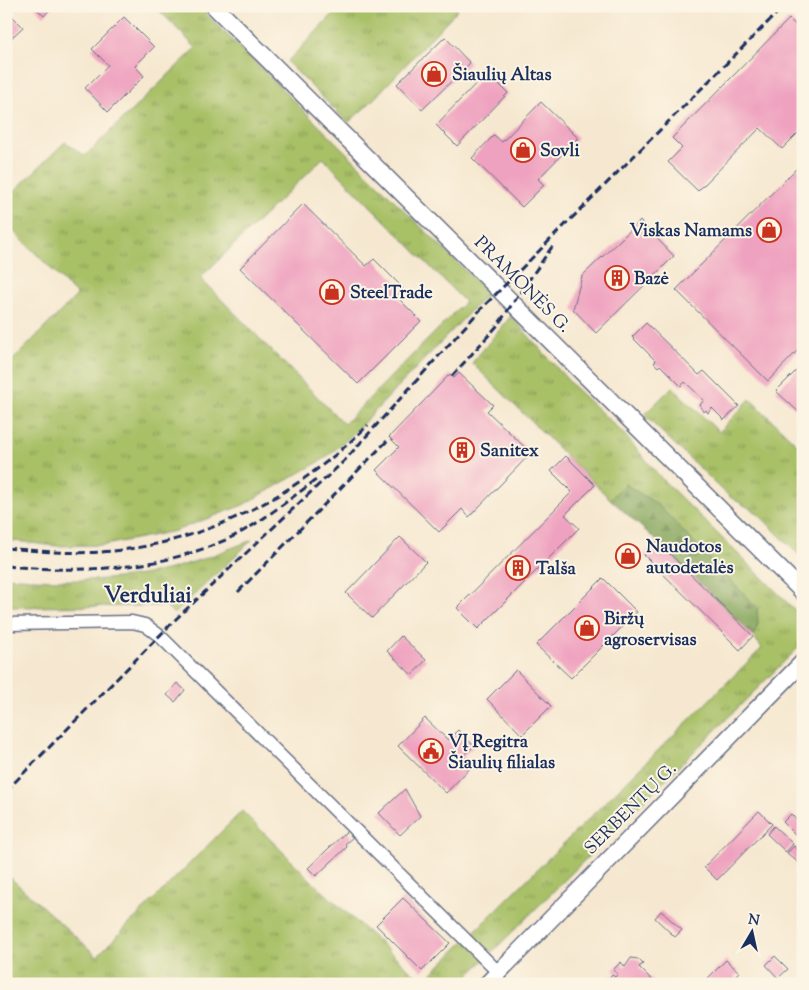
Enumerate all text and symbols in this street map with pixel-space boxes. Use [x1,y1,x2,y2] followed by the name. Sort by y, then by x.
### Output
[421,61,447,87] shop icon: Šiaulių Altas
[452,62,552,89] place label: Šiaulių Altas
[510,137,536,163] shop icon: Sovli
[540,139,580,165] place label: Sovli
[756,217,782,243] shop icon: Viskas Namams
[630,219,752,245] place label: Viskas Namams
[467,231,576,340] street label: PRAMONĖS G.
[604,265,630,291] building icon: Bazė
[634,267,669,293] place label: Bazė
[319,279,345,305] shop icon: SteelTrade
[350,281,433,307] place label: SteelTrade
[449,437,475,463] building icon: Sanitex
[480,439,539,465] place label: Sanitex
[646,535,733,582] place label: Naudotos autodetalės
[615,543,641,569] shop icon: Naudotos autodetalės
[505,555,531,581] building icon: Talša
[536,557,576,583] place label: Talša
[104,581,193,613] district label: Verduliai
[604,607,697,654] place label: Biržų agroservisas
[574,615,600,641] shop icon: Biržų agroservisas
[448,730,555,777] place label: VĮ Regitra Šiaulių filialas
[418,738,444,764] public building icon: VĮ Regitra Šiaulių filialas
[579,757,684,862] street label: SERBENTŲ G.
[726,908,776,958] north arrow
[747,910,761,932] text: N

